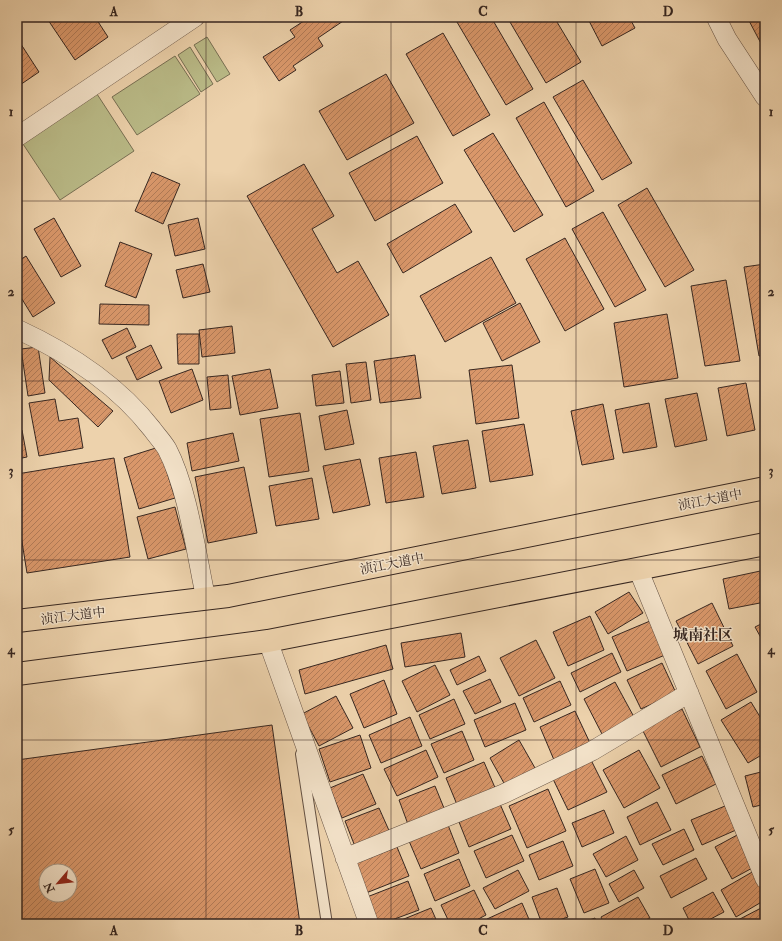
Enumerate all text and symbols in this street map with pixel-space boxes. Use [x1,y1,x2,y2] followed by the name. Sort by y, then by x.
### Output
[109,4,119,20] text: A
[295,4,303,20] text: B
[478,4,488,20] text: C
[663,4,674,20] text: D
[9,104,14,120] text: 1
[769,104,774,120] text: 1
[8,284,15,300] text: 2
[768,284,775,300] text: 2
[9,463,14,479] text: 3
[769,463,774,479] text: 3
[677,486,744,514] street label: 浈江大道中
[359,550,426,578] street label: 浈江大道中
[40,604,106,628] street label: 浈江大道中
[673,626,733,645] district label: 城南社区
[6,642,15,658] text: 4
[766,642,775,658] text: 4
[8,822,14,838] text: 5
[768,822,774,838] text: 5
[38,863,78,903] north arrow
[41,879,58,896] text: N
[109,923,119,939] text: A
[295,923,303,939] text: B
[478,923,488,939] text: C
[663,923,674,939] text: D

